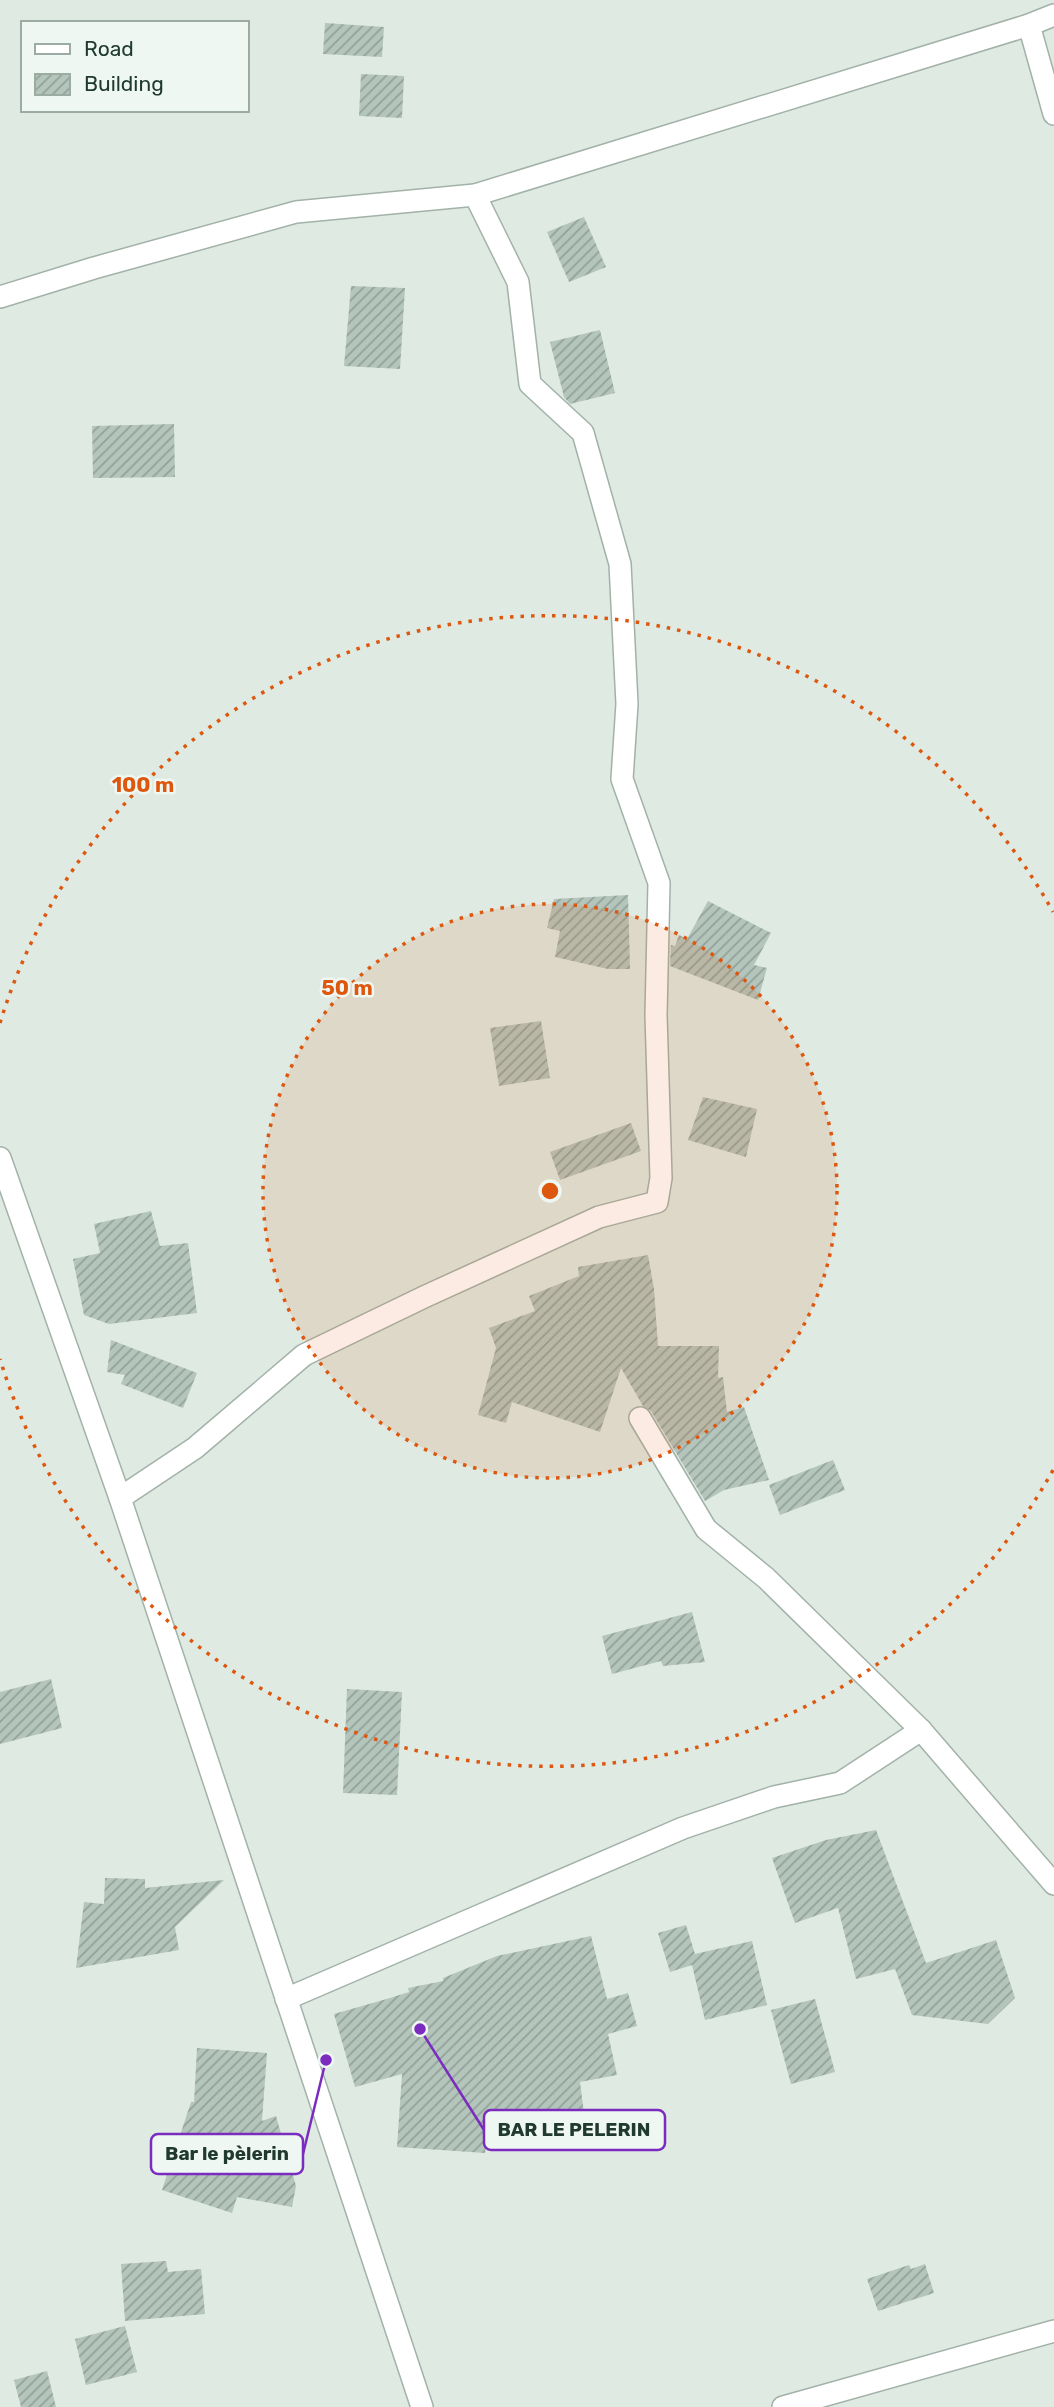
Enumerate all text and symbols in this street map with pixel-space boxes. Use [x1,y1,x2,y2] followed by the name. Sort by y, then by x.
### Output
[21,21,248,112] legend
[84,36,134,61] text: Road
[84,71,164,96] text: Building
[112,772,174,797] text: 100 m
[321,975,373,1000] text: 50 m
[538,1179,562,1203] centre of rings
[484,2110,665,2150] callout: BAR LE PELERIN
[498,2118,650,2141] text: BAR LE PELERIN
[151,2134,303,2174] callout: Bar le pèlerin
[165,2142,289,2165] text: Bar le pèlerin

